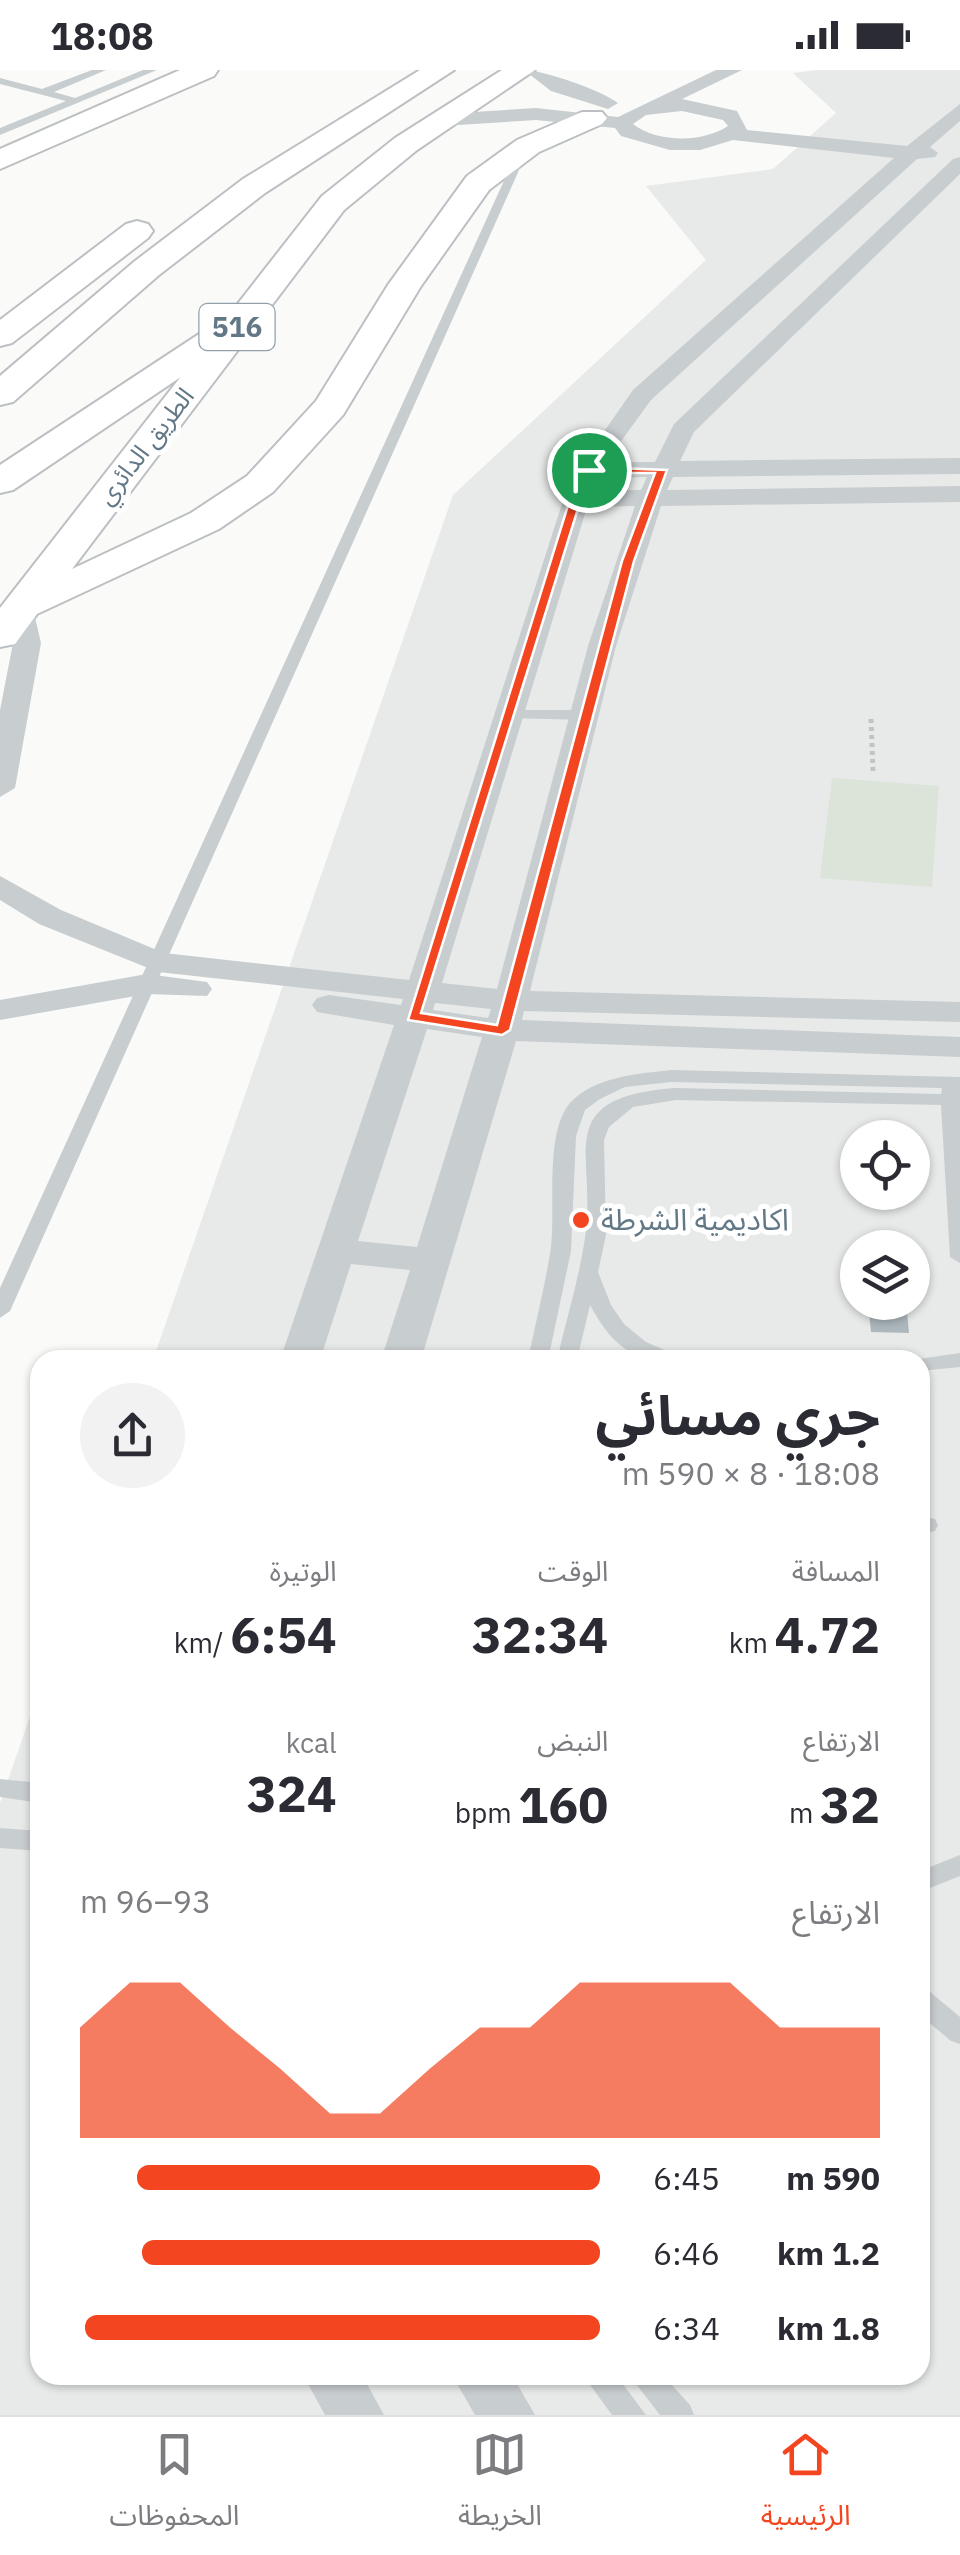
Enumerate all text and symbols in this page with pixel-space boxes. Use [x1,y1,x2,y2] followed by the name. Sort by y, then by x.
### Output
[50,11,154,60] text: 18:08
[200,304,274,350] road number: 516
[88,380,204,513] street label: الطريق الدائري
[547,428,632,513] pin
[562,443,617,498] icon: arrive
[840,1120,930,1320] map controls
[840,1120,930,1210] button: locate
[601,1199,789,1238] place label: اكاديمية الشرطة
[570,1209,592,1231] marker: اكاديمية الشرطة
[840,1230,930,1320] button: layers
[596,1379,880,1450] text: جري مسائي
[80,1383,185,1488] button: share
[622,1452,880,1494] text: 18:08 · 8 × 590 m
[269,1552,337,1589] text: الوتيرة
[538,1552,608,1589] text: الوقت
[792,1552,880,1589] text: المسافة
[230,1602,337,1667] text: 6:54
[472,1602,608,1667] text: 32:34
[775,1602,880,1667] text: 4.72
[174,1624,230,1661] text: /km
[729,1624,775,1661] text: km
[537,1722,608,1759] text: النبض
[803,1722,880,1759] text: الارتفاع
[286,1724,337,1761] text: kcal
[247,1761,337,1826] text: 324
[518,1772,608,1837] text: 160
[820,1772,880,1837] text: 32
[455,1794,518,1831] text: bpm
[789,1794,820,1831] text: m
[80,1880,211,1922] text: 93–96 m
[792,1891,880,1933] text: الارتفاع
[653,2157,720,2199] text: 6:45
[786,2157,880,2199] text: 590 m
[653,2232,720,2274] text: 6:46
[777,2232,880,2274] text: 1.2 km
[653,2307,720,2349] text: 6:34
[777,2307,880,2349] text: 1.8 km
[109,2427,239,2546] tab: المحفوظات
[458,2427,542,2546] tab: الخريطة
[761,2427,851,2546] tab: الرئيسية

